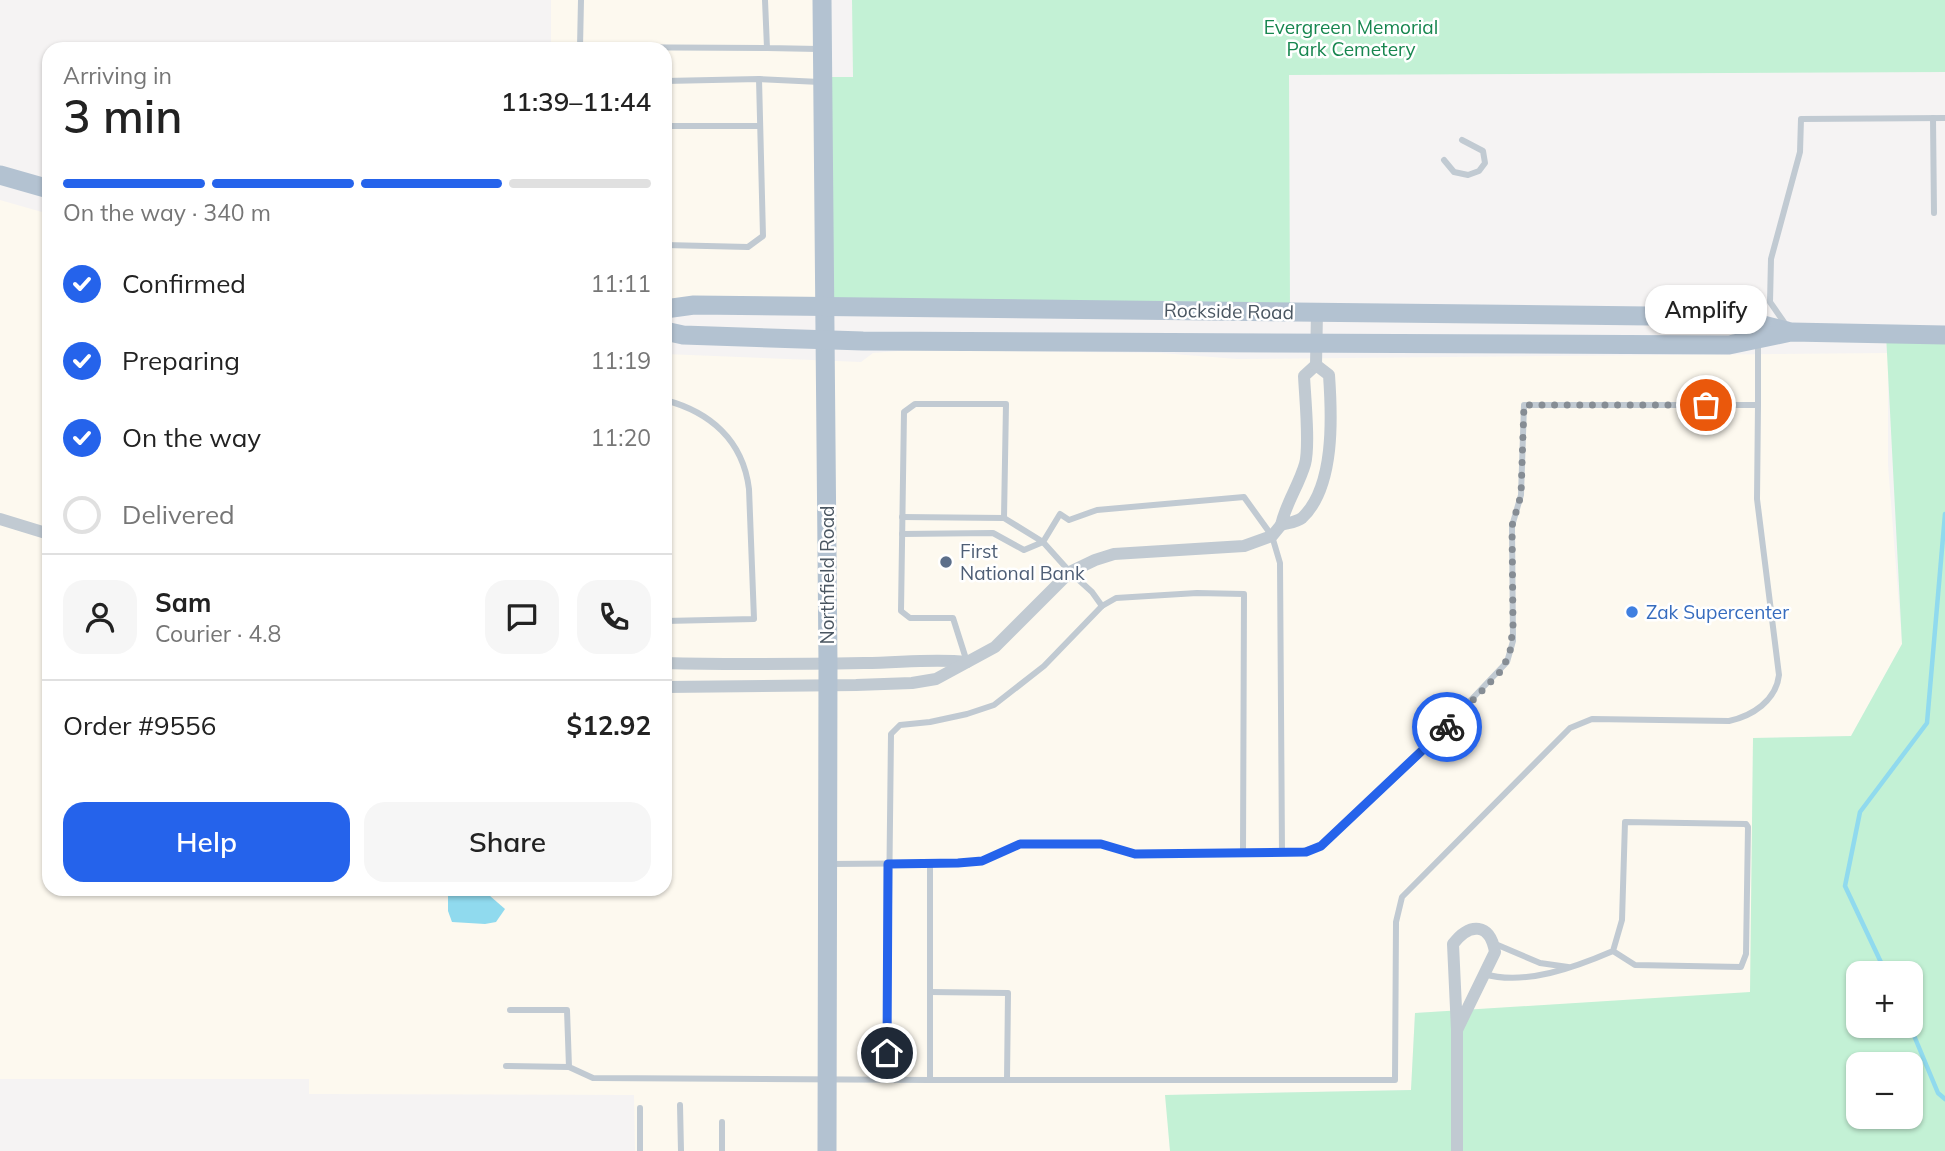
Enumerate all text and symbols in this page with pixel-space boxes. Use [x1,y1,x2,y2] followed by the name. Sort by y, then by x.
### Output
[1264,15,1438,61] park label: Evergreen Memorial Park Cemetery
[63,61,172,90] text: Arriving in
[501,85,651,118] text: 11:39–11:44
[63,87,182,145] text: 3 min
[63,198,271,227] text: On the way · 340 m
[63,265,101,303] icon: check
[122,267,246,300] text: Confirmed
[591,269,651,298] text: 11:11
[1645,286,1767,335] callout: Amplify
[1664,295,1748,324] text: Amplify
[1164,298,1294,324] street label: Rockside Road
[63,342,101,380] icon: check
[122,344,240,377] text: Preparing
[591,346,651,375] text: 11:19
[1676,375,1736,435] pin
[1687,386,1725,424] icon: bag
[63,419,101,457] icon: check
[122,421,261,454] text: On the way
[591,423,651,452] text: 11:20
[122,498,235,531] text: Delivered
[815,506,839,644] street label: Northfield Road
[960,539,1085,585] place label: First National Bank
[938,554,954,570] marker: First National Bank
[63,580,137,654] button: person
[485,580,559,654] button: chat
[577,580,651,654] button: phone
[155,586,211,619] text: Sam
[1646,600,1789,624] place label: Zak Supercenter
[1624,604,1640,620] marker: Zak Supercenter
[155,619,281,648] text: Courier · 4.8
[1412,692,1482,762] courier
[1428,708,1466,746] icon: bike
[63,709,216,742] text: Order #9556
[567,709,651,742] text: $12.92
[63,802,350,882] button: Help
[364,802,651,882] button: Share
[1846,961,1923,1129] map controls
[1846,961,1923,1038] button: +
[857,1023,917,1083] pin
[868,1034,906,1072] icon: home
[1846,1052,1923,1129] button: −

